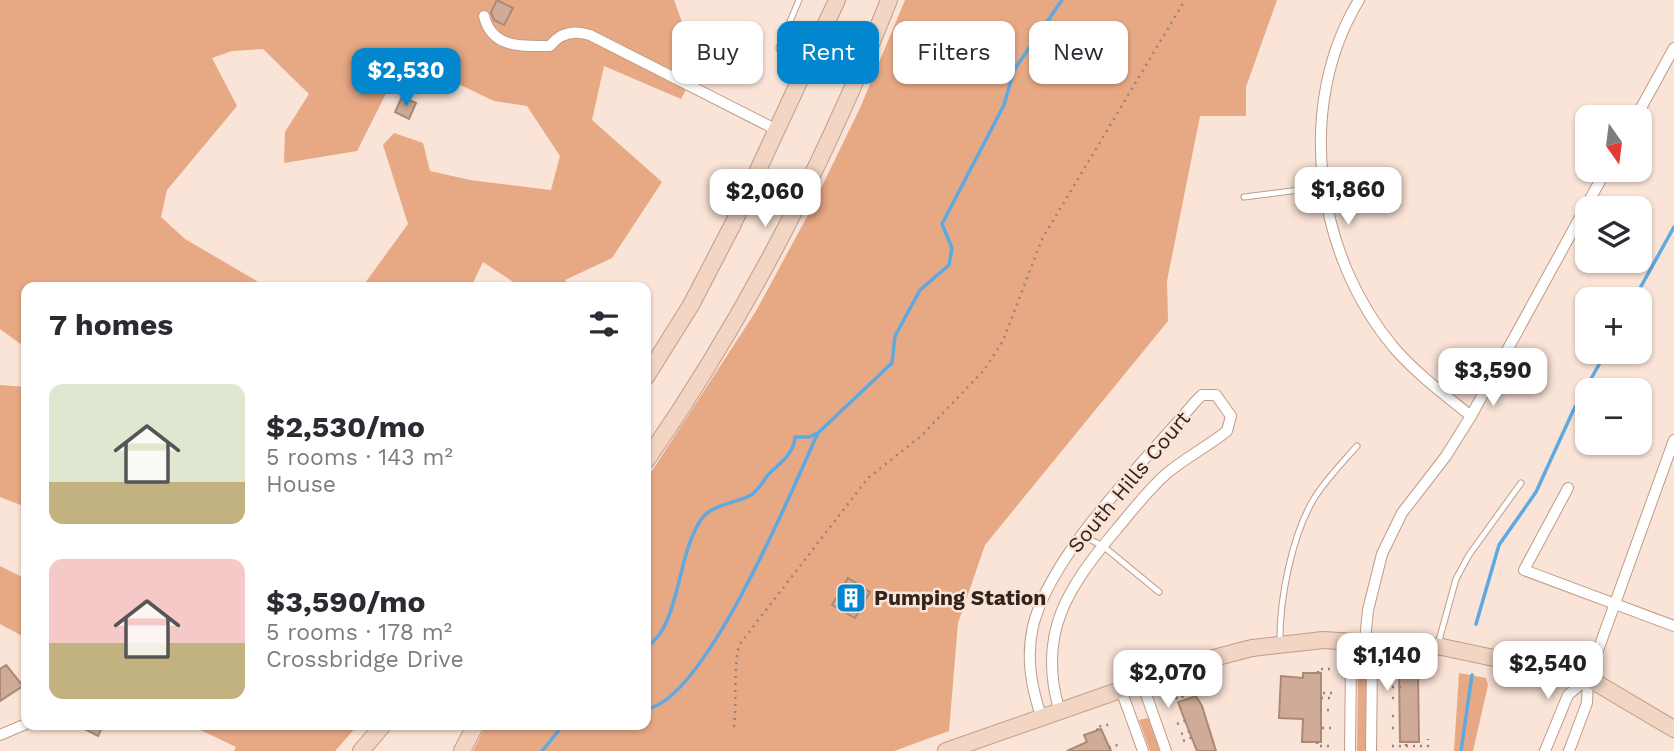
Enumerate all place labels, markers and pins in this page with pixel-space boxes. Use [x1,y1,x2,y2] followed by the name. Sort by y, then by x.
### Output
[349,48,463,108] pin: $2,530
[1291,168,1405,227] pin: $1,860
[708,170,822,229] pin: $2,060
[1436,348,1550,408] pin: $3,590
[834,581,868,615] building icon: Pumping Station
[874,585,1046,610] place label: Pumping Station
[1330,634,1444,693] pin: $1,140
[1491,642,1605,701] pin: $2,540
[1111,650,1225,710] pin: $2,070

